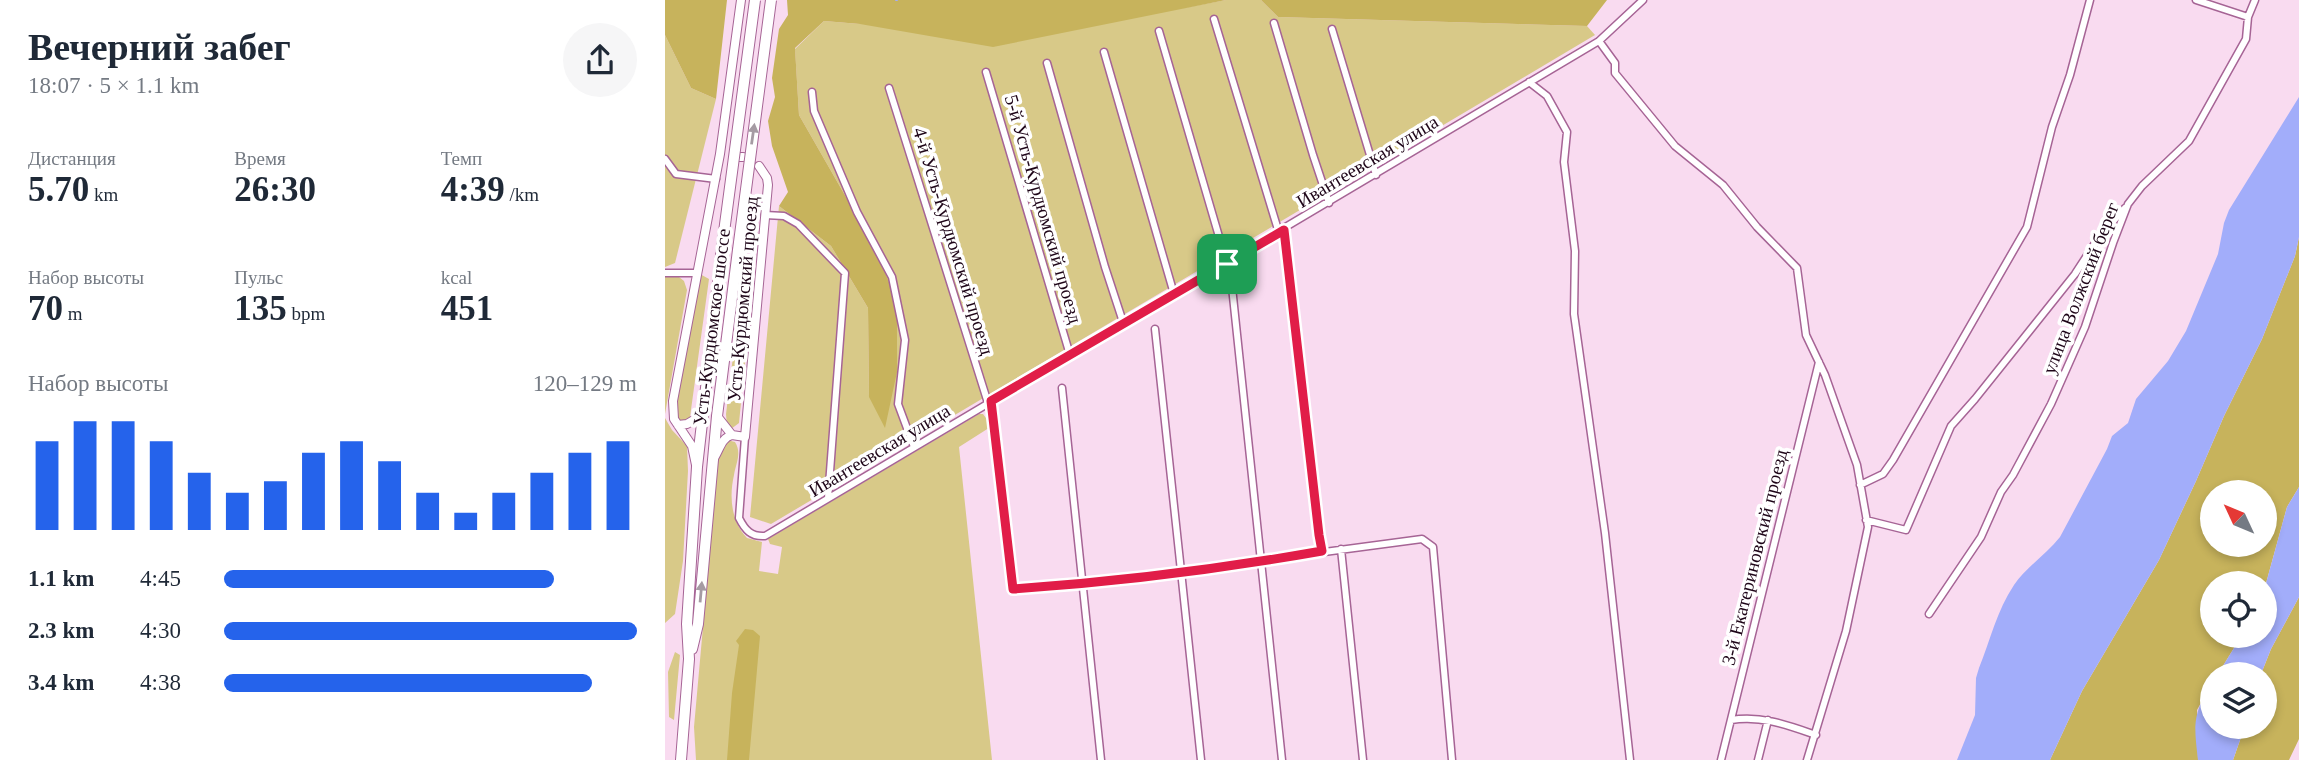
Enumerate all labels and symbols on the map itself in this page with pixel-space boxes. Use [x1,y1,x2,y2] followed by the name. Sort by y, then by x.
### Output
[1001,92,1086,326] street label: 5-й Усть-Курдюмский проезд
[1293,111,1442,212] street label: Ивантеевская улица
[748,123,759,145] one-way arrow
[909,125,998,358] street label: 4-й Усть-Курдюмский проезд
[723,195,762,403] street label: Усть-Курдюмский проезд
[2038,199,2123,377] street label: улица Волжский берег
[689,227,734,427] street label: Усть-Курдюмское шоссе
[1197,234,1257,294] pin
[805,400,954,501] street label: Ивантеевская улица
[1717,447,1792,667] street label: 3-й Екатериновский проезд
[2200,480,2277,556] north arrow
[696,581,707,603] one-way arrow

